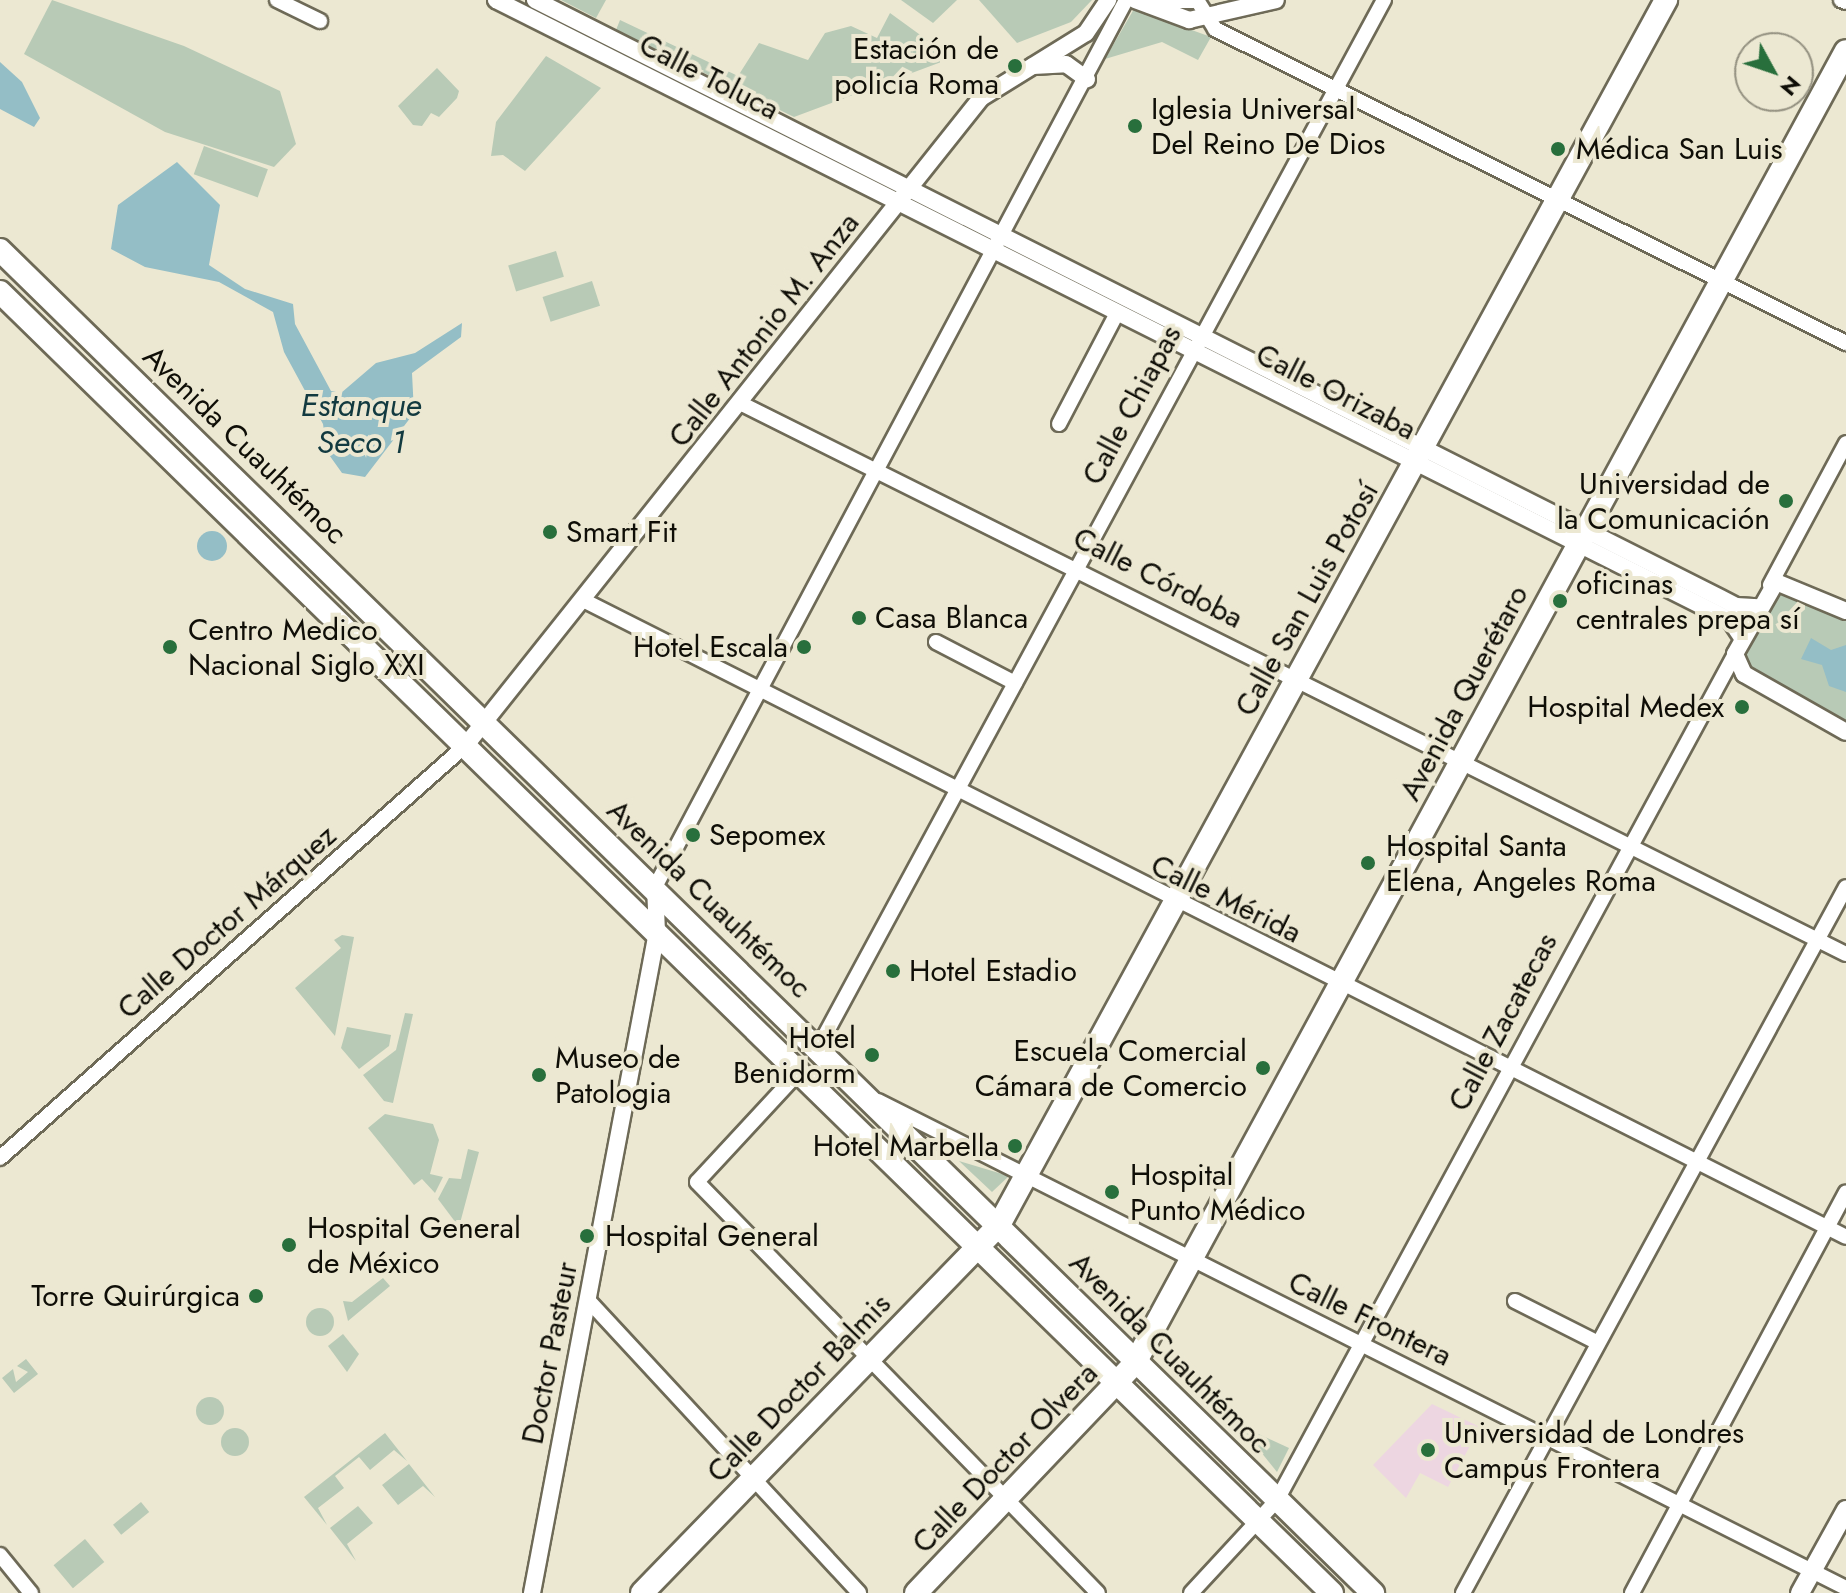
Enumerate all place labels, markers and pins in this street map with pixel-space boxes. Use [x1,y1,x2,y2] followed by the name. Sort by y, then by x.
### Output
[834,31,999,102] place label: Estación de policía Roma
[1006,57,1024,75] marker: Estación de policía Roma
[1151,91,1385,162] place label: Iglesia Universal Del Reino De Dios
[1126,117,1144,135] marker: Iglesia Universal Del Reino De Dios
[1576,131,1783,167] place label: Médica San Luis
[1547,138,1569,160] marker: Médica San Luis
[1557,466,1770,536] place label: Universidad de la Comunicación
[1777,492,1795,510] marker: Universidad de la Comunicación
[566,514,677,550] place label: Smart Fit
[541,523,559,541] marker: Smart Fit
[1576,566,1800,636] place label: oficinas centrales prepa sí
[1551,592,1569,610] marker: oficinas centrales prepa sí
[875,600,1028,636] place label: Casa Blanca
[850,609,868,627] marker: Casa Blanca
[188,612,425,682] place label: Centro Medico Nacional Siglo XXI
[633,629,788,665] place label: Hotel Escala
[159,636,181,658] marker: Centro Medico Nacional Siglo XXI
[795,638,813,656] marker: Hotel Escala
[1527,689,1724,725] place label: Hospital Medex
[1731,696,1753,718] marker: Hospital Medex
[709,817,825,853] place label: Sepomex
[684,826,702,844] marker: Sepomex
[1386,828,1656,898] place label: Hospital Santa Elena, Angeles Roma
[1357,852,1379,874] marker: Hospital Santa Elena, Angeles Roma
[909,953,1077,989] place label: Hotel Estadio
[884,962,902,980] marker: Hotel Estadio
[733,1020,856,1090] place label: Hotel Benidorm
[975,1033,1247,1104] place label: Escuela Comercial Cámara de Comercio
[555,1040,681,1110] place label: Museo de Patologia
[863,1046,881,1064] marker: Hotel Benidorm
[1254,1059,1272,1077] marker: Escuela Comercial Cámara de Comercio
[530,1066,548,1084] marker: Museo de Patologia
[813,1128,999,1164] place label: Hotel Marbella
[1006,1137,1024,1155] marker: Hotel Marbella
[1130,1157,1305,1228] place label: Hospital Punto Médico
[1101,1181,1123,1203] marker: Hospital Punto Médico
[307,1210,521,1280] place label: Hospital General de México
[605,1218,819,1254] place label: Hospital General
[576,1225,598,1247] marker: Hospital General
[278,1234,300,1256] marker: Hospital General de México
[31,1278,240,1314] place label: Torre Quirúrgica
[247,1287,265,1305] marker: Torre Quirúrgica
[1444,1415,1744,1486] place label: Universidad de Londres Campus Frontera
[1419,1441,1437,1459] marker: Universidad de Londres Campus Frontera

